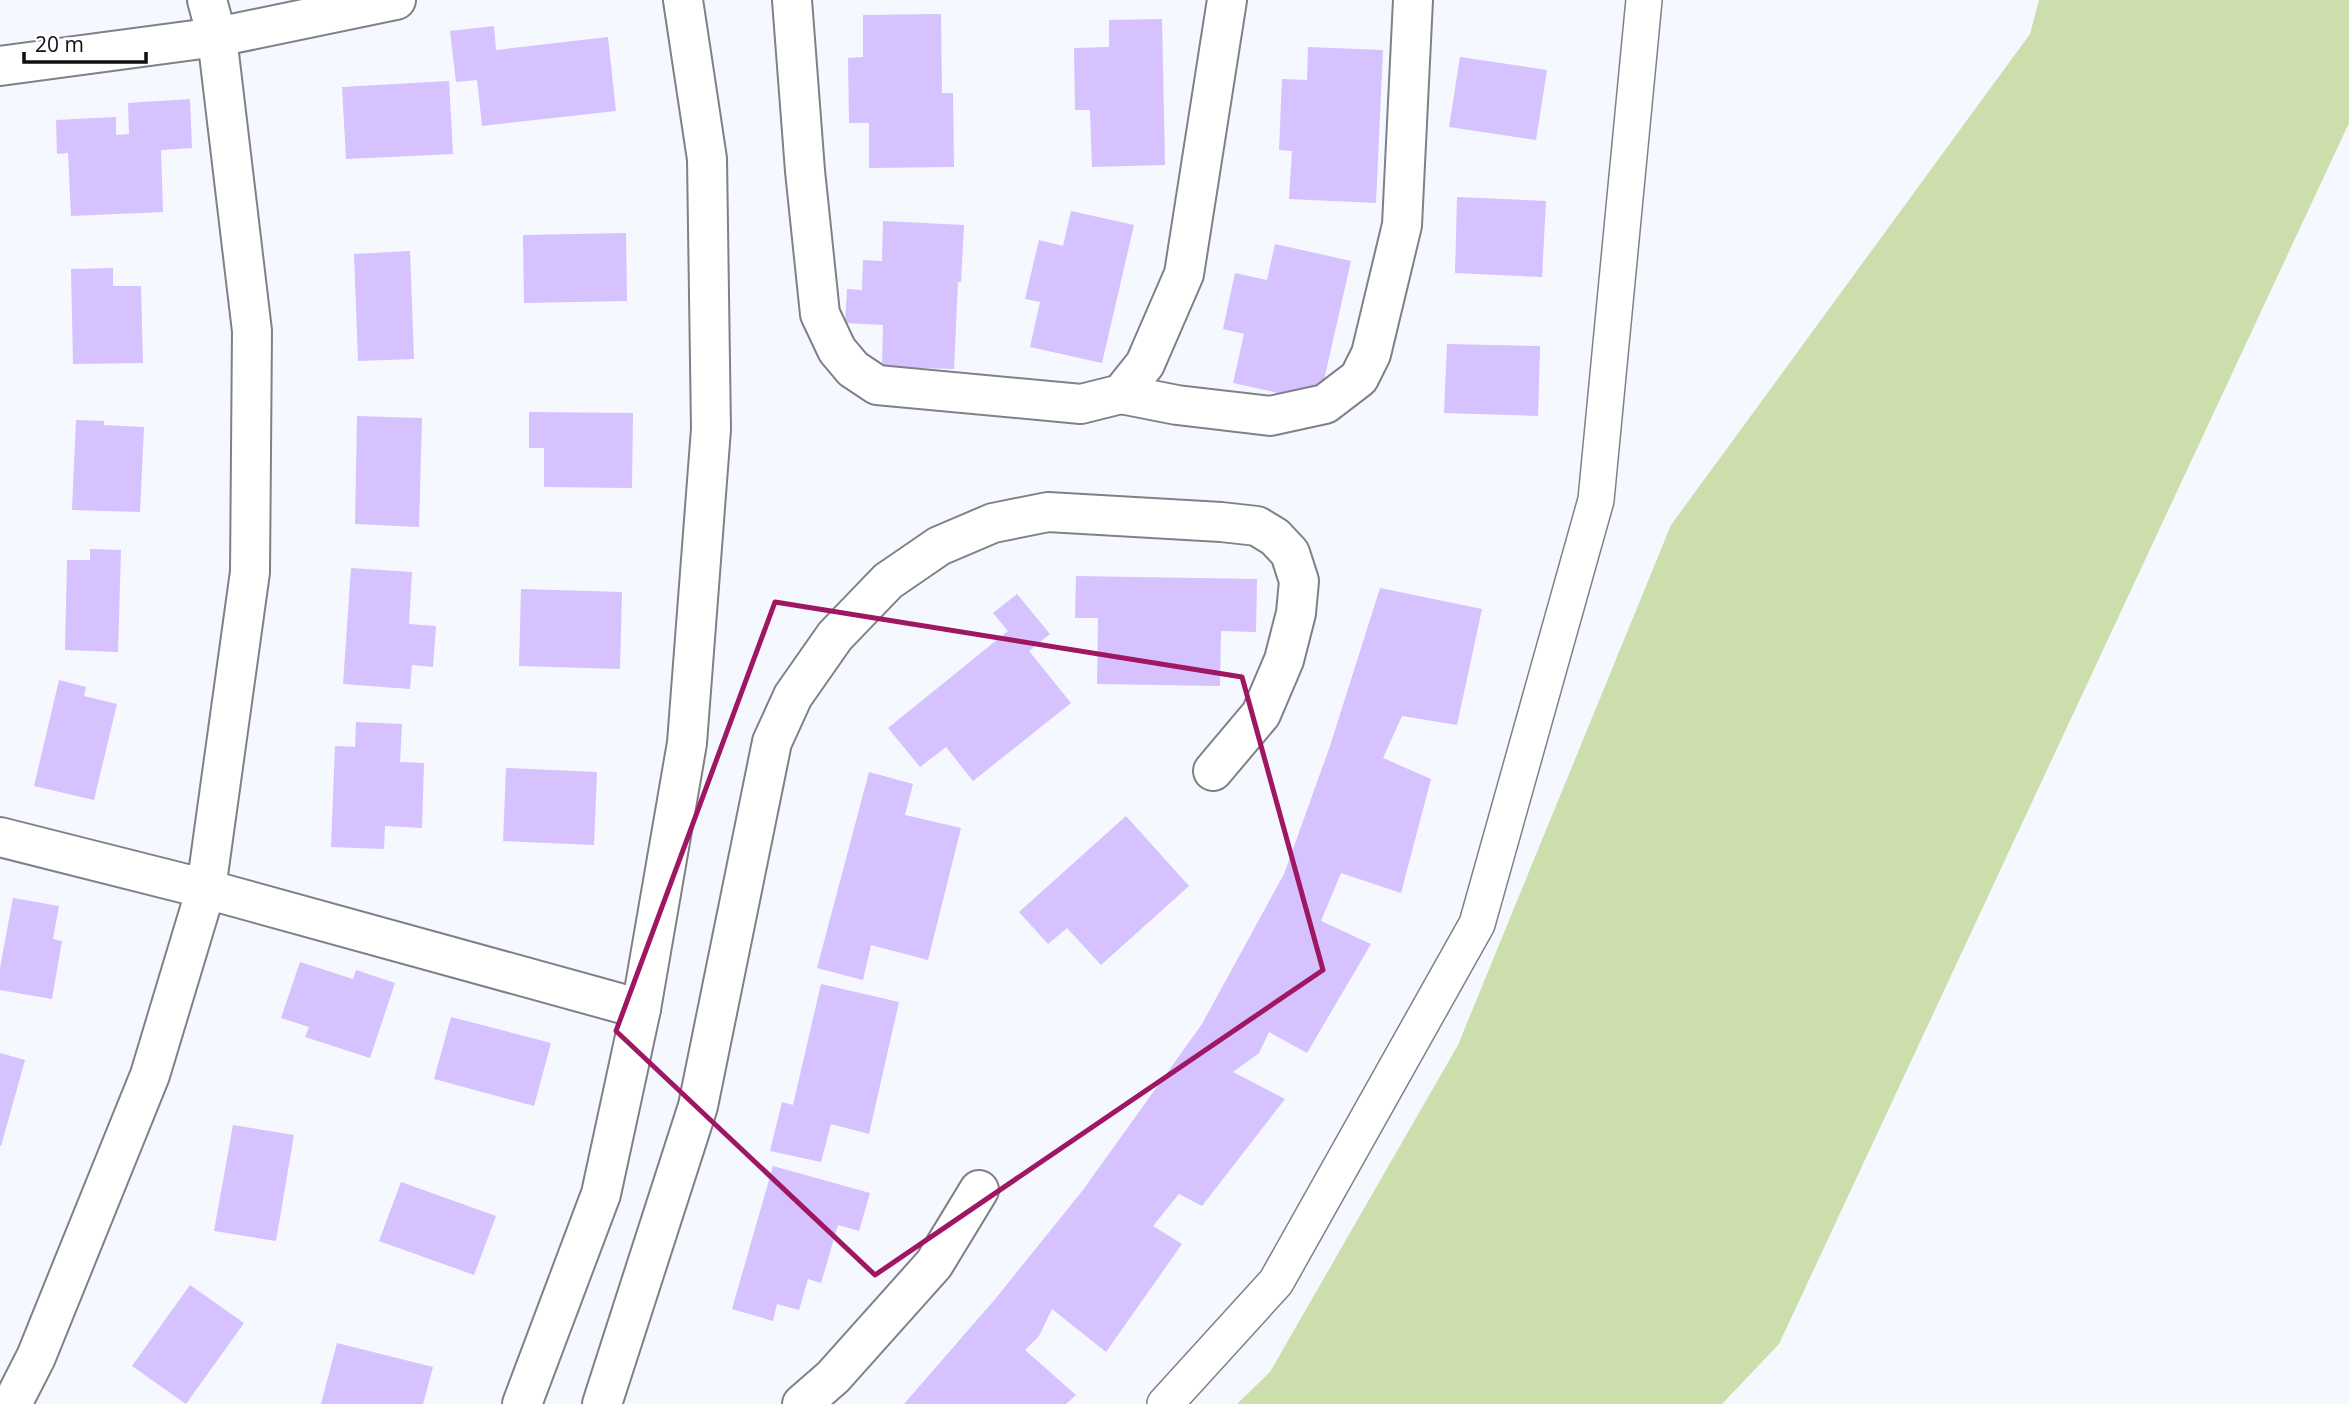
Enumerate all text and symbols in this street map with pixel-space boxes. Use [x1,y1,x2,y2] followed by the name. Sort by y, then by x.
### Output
[24,21,147,65] scale bar
[35,30,84,58] text: 20 m

